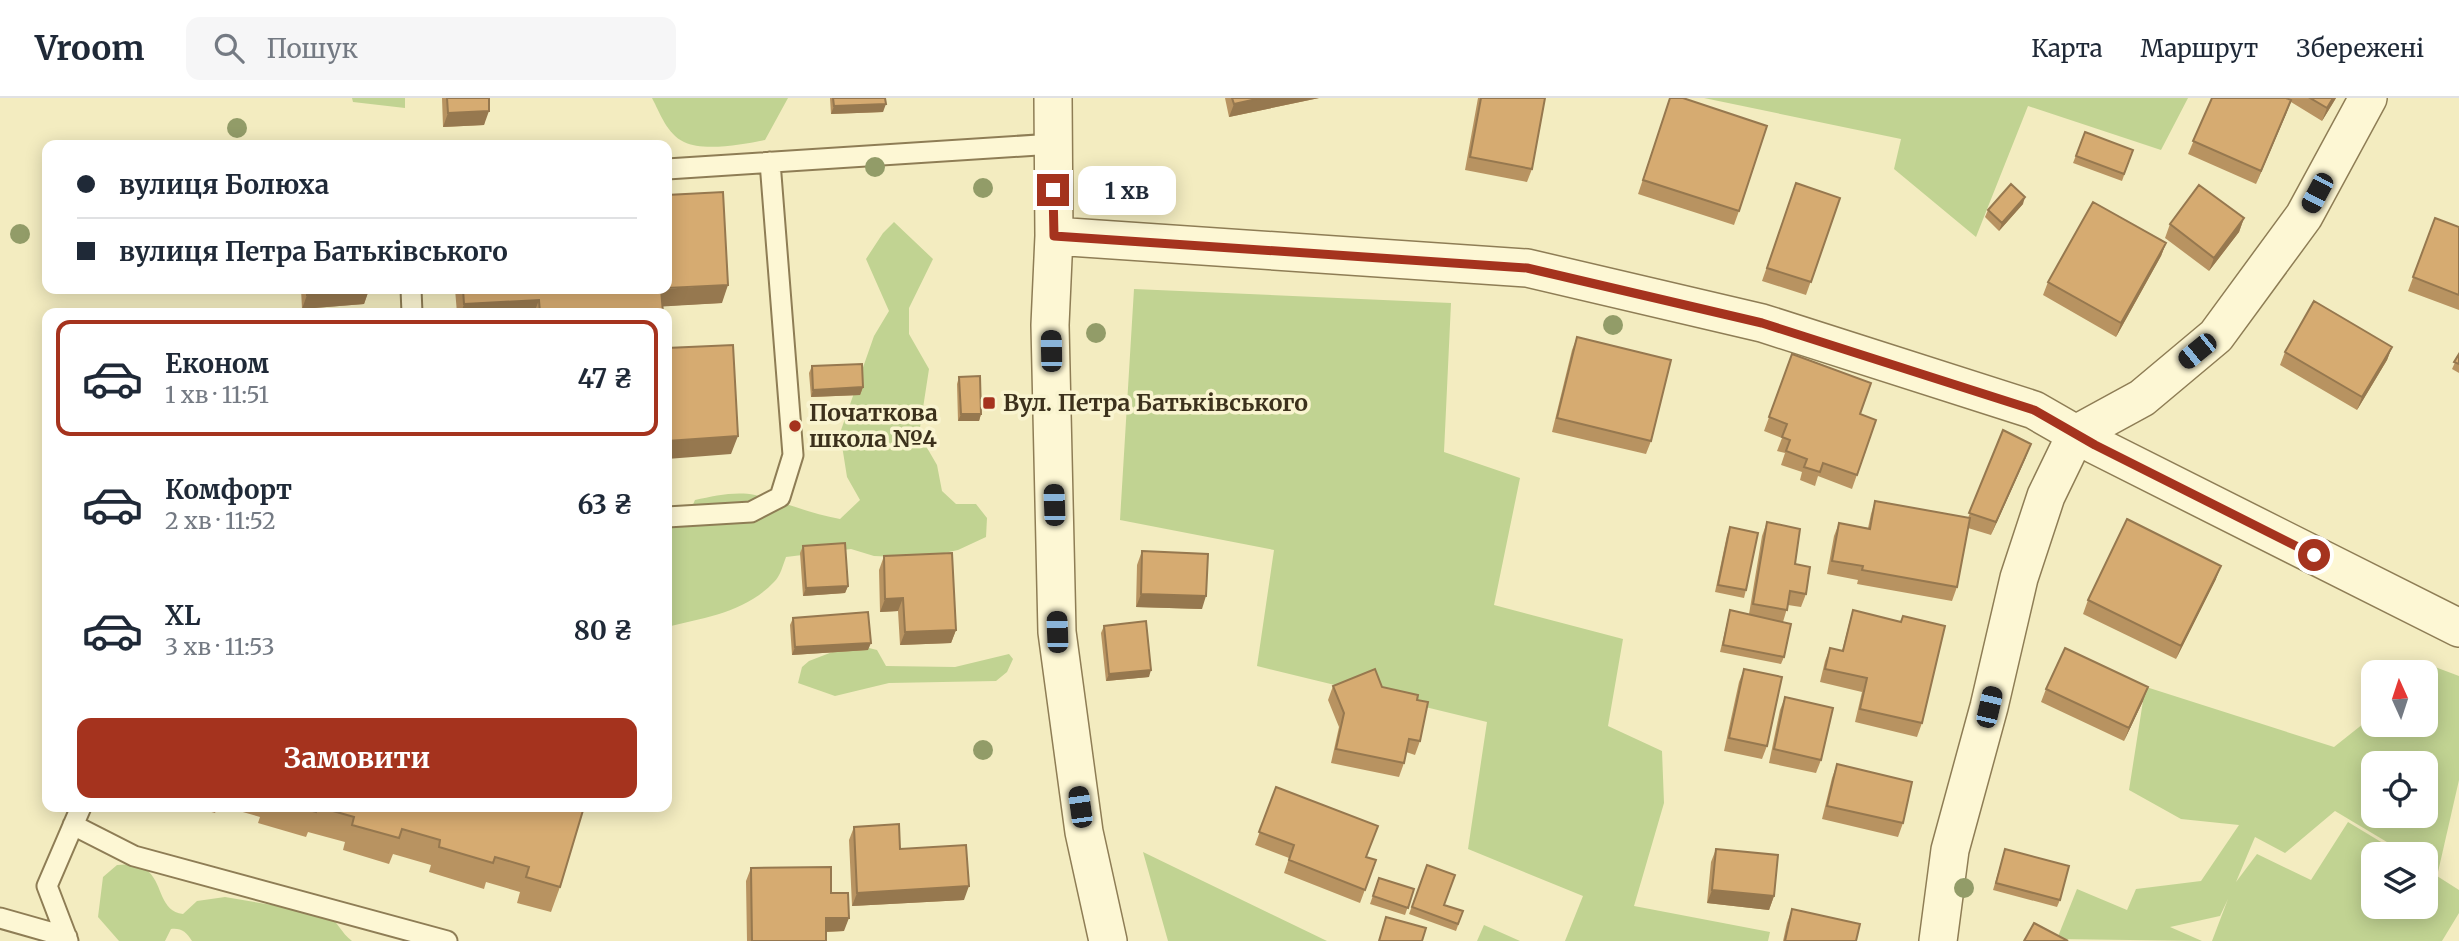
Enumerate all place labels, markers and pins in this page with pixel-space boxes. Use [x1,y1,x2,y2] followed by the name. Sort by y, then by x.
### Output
[1003,388,1308,417] place label: Вул. Петра Батьківського
[981,395,997,411] marker: Вул. Петра Батьківського
[809,398,938,453] place label: Початкова школа №4
[787,418,803,434] marker: Початкова школа №4

